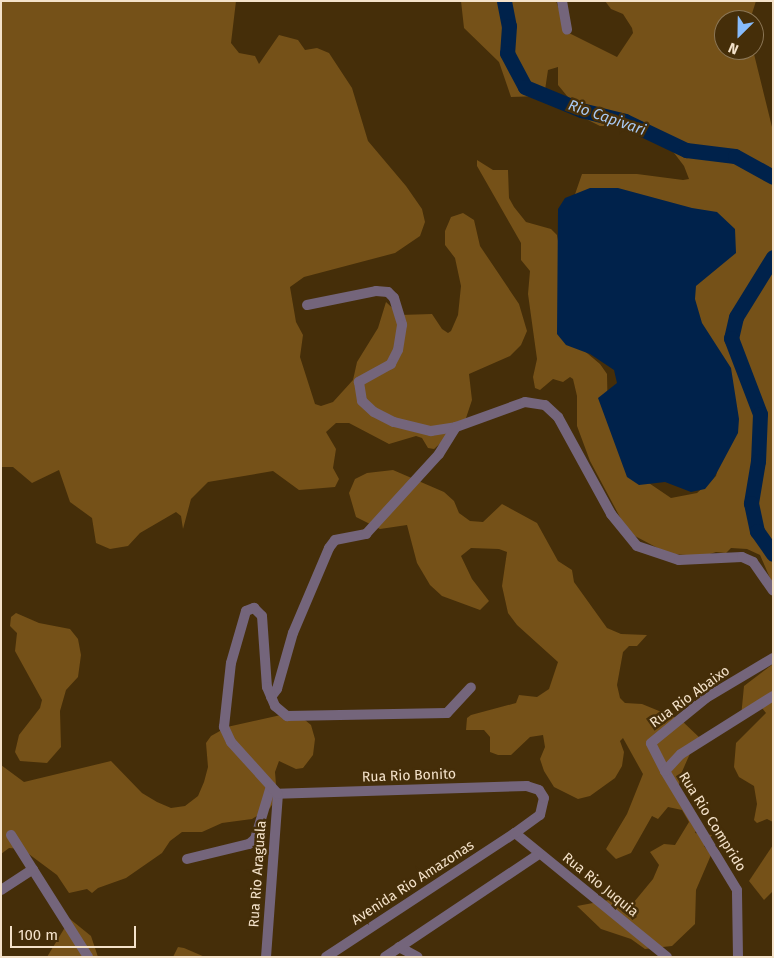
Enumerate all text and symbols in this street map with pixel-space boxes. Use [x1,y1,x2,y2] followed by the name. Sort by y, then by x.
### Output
[714,10,764,60] north arrow
[726,39,741,58] text: N
[566,96,648,140] water label: Rio Capivari
[647,662,733,732] street label: Rua Rio Abaixo
[362,766,456,786] street label: Rua Rio Bonito
[675,769,749,875] street label: Rua Rio Comprido
[246,820,270,928] street label: Rua Rio Araguala
[349,837,477,929] street label: Avenida Rio Amazonas
[559,849,641,921] street label: Rua Rio Juquia
[12,916,139,948] scale bar
[18,926,58,944] text: 100 m

